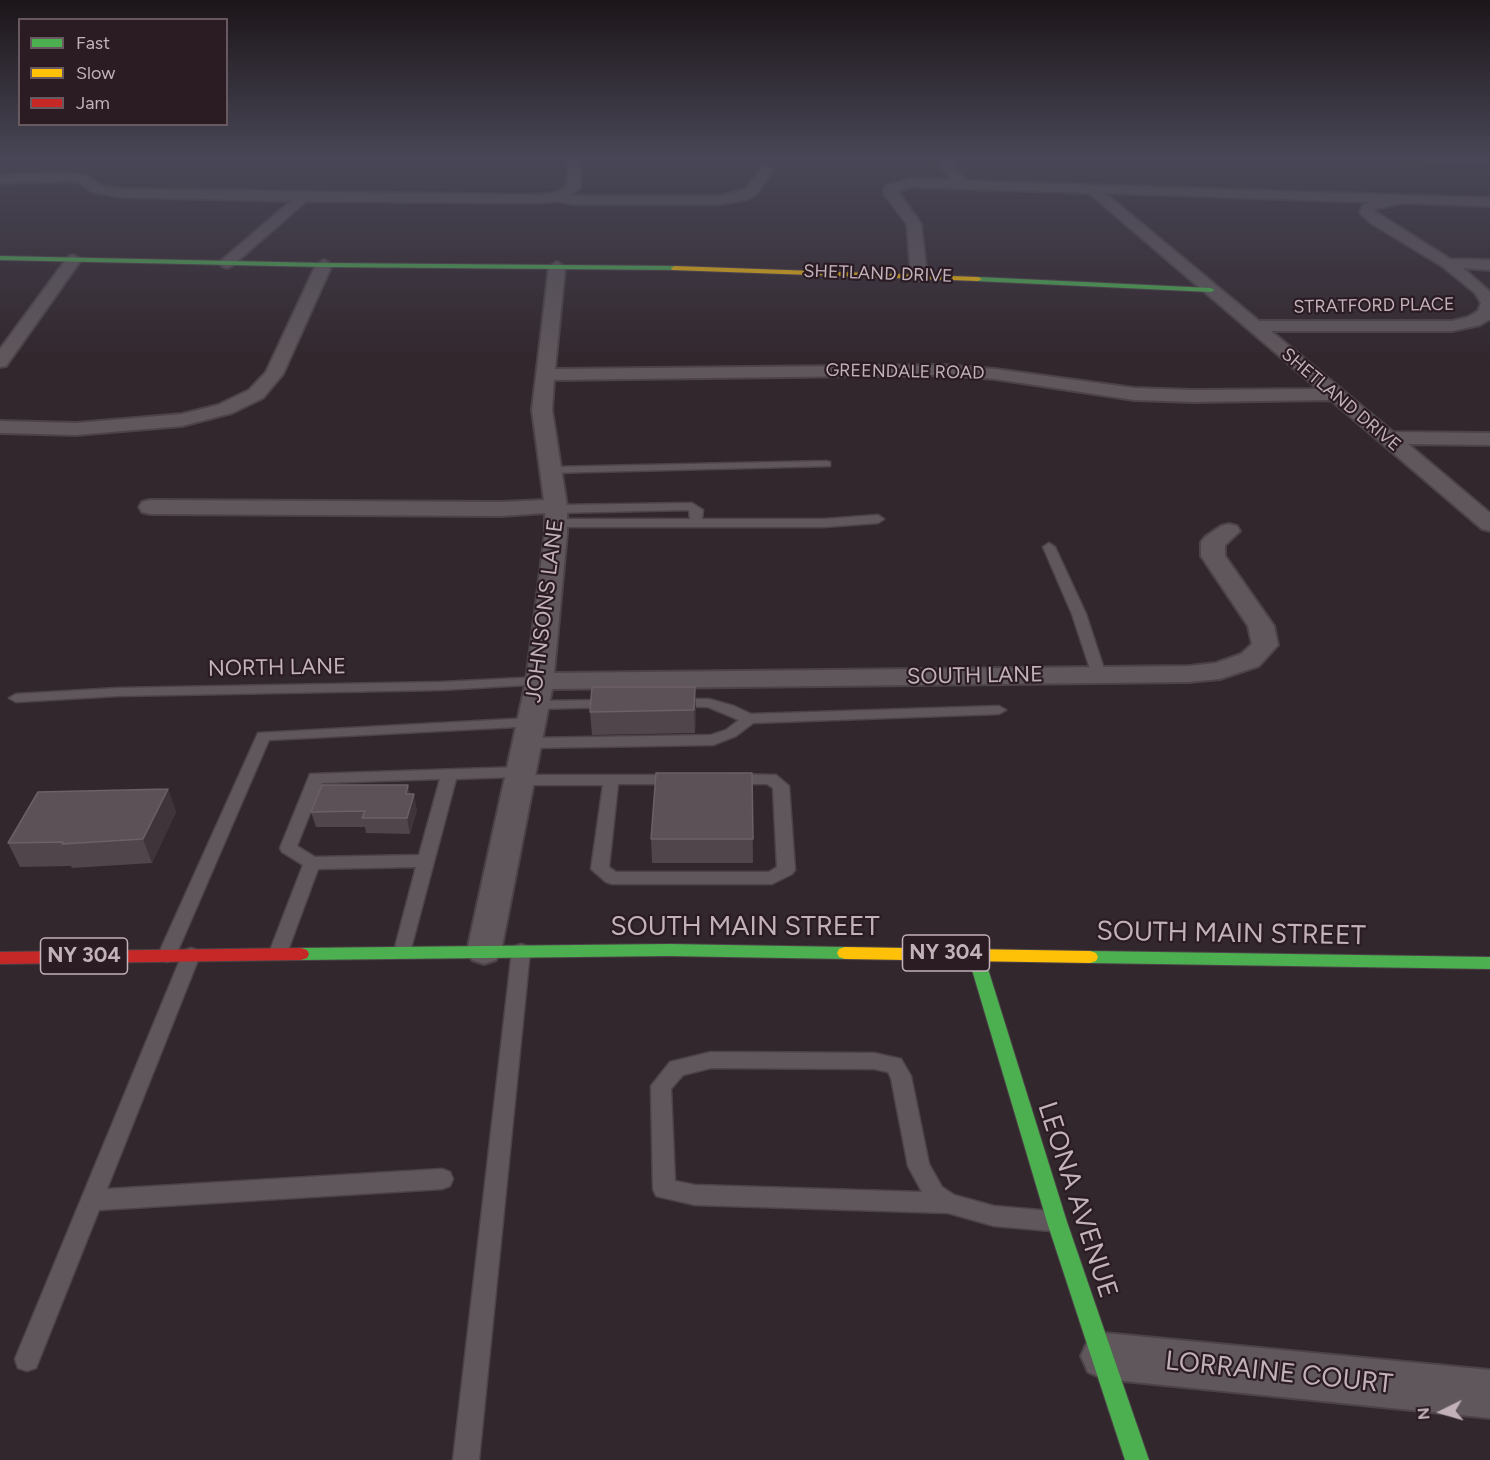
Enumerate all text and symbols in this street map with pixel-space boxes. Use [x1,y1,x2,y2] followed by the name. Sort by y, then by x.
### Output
[18,18,228,126] legend
[76,32,110,54] text: Fast
[76,62,115,84] text: Slow
[76,92,110,114] text: Jam
[803,261,953,287] street label: SHETLAND DRIVE
[1293,294,1455,318] street label: STRATFORD PLACE
[1277,344,1405,456] street label: SHETLAND DRIVE
[825,360,985,384] street label: GREENDALE ROAD
[521,518,569,704] street label: JOHNSONS LANE
[208,654,346,682] street label: NORTH LANE
[907,662,1043,690] street label: SOUTH LANE
[610,911,880,943] street label: SOUTH MAIN STREET
[1096,915,1366,953] street label: SOUTH MAIN STREET
[902,935,990,971] road number: NY 304
[40,938,128,974] road number: NY 304
[1030,1098,1124,1302] street label: LEONA AVENUE
[1164,1345,1394,1401] street label: LORRAINE COURT
[1412,1382,1472,1442] north arrow
[1414,1407,1434,1421] text: N

